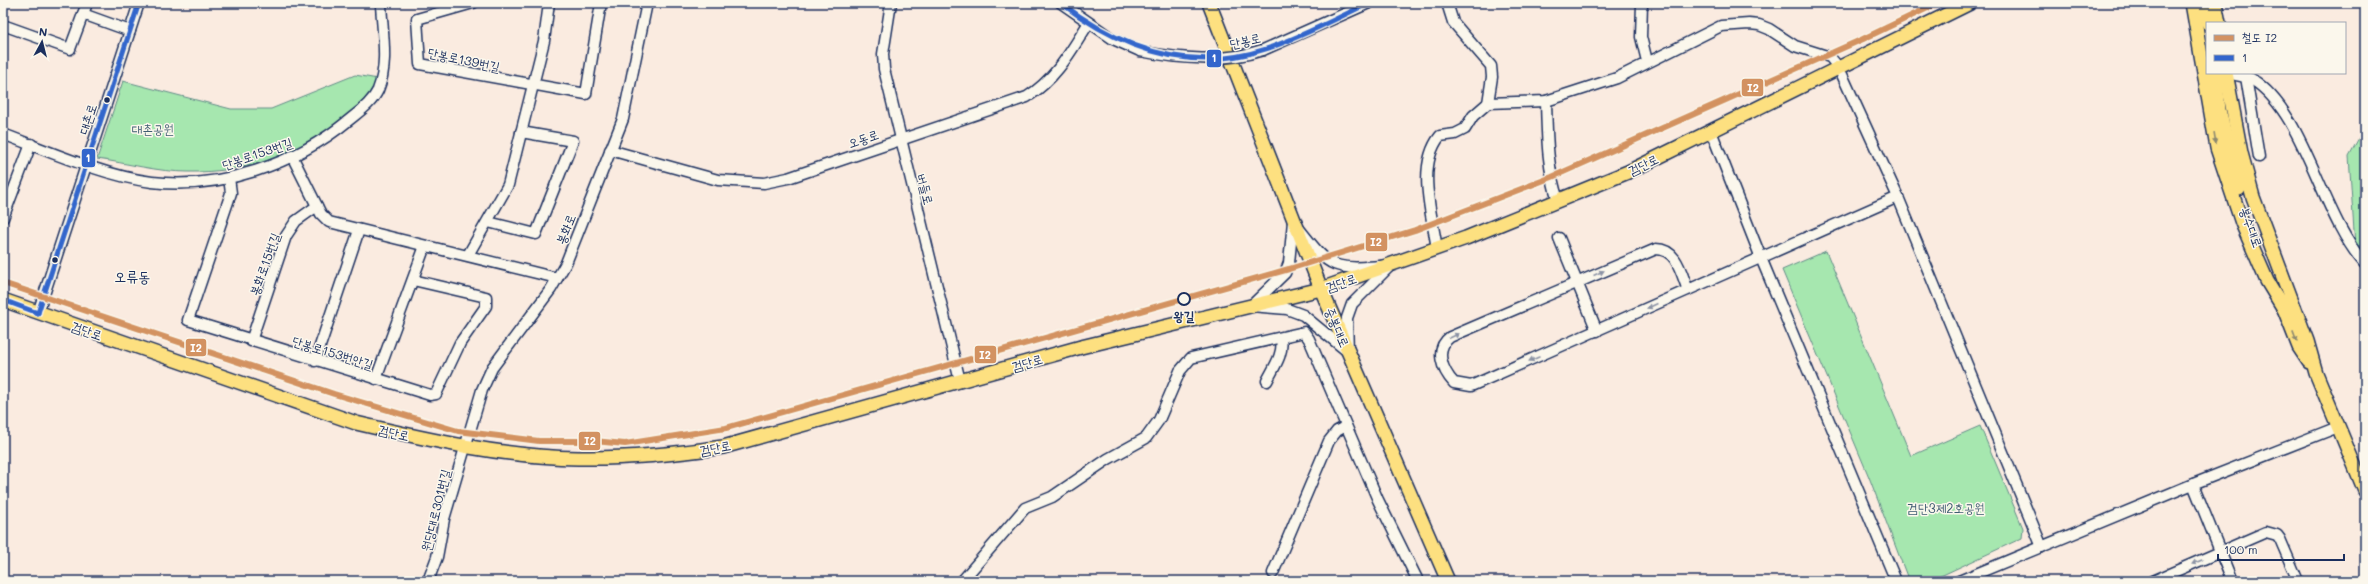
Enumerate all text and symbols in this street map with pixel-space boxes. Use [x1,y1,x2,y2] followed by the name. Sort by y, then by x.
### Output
[22,22,62,62] north arrow
[2206,22,2346,74] legend
[38,24,48,40] text: N
[1228,28,1262,52] street label: 단봉로
[2242,29,2277,45] text: 철도 I2
[426,43,502,75] street label: 단봉로139번길
[1206,49,1222,68] line badge: 1
[2242,49,2247,65] text: 1
[1212,50,1216,65] text: 1
[1741,78,1764,97] line badge: I2
[1747,80,1759,95] text: I2
[102,95,112,105] unlabelled marker
[74,101,100,137] street label: 대촌로
[132,120,174,137] park label: 대촌공원
[845,125,881,151] street label: 오동로
[2212,132,2218,144] one-way arrow
[220,133,294,173] street label: 단봉로153번길
[81,148,96,168] line badge: 1
[1625,149,1661,179] street label: 검단로
[86,150,90,165] text: 1
[914,172,938,206] street label: 버들로
[2237,204,2267,250] street label: 봉수대로
[551,211,579,247] street label: 봉화로
[245,230,283,298] street label: 봉화로15번길
[1365,232,1388,252] line badge: I2
[1370,234,1382,249] text: I2
[50,255,60,265] unlabelled marker
[114,266,150,286] district label: 오류동
[1323,269,1359,295] street label: 검단로
[1594,270,1605,276] one-way arrow
[1177,292,1191,306] marker: 왕길
[1647,303,1658,309] one-way arrow
[1322,304,1354,350] street label: 중봉대로
[1174,307,1195,324] place label: 왕길
[69,317,105,343] street label: 검단로
[2293,331,2299,343] one-way arrow
[290,332,376,372] street label: 단봉로153번안길
[1449,333,1460,339] one-way arrow
[185,338,207,357] line badge: I2
[190,340,202,355] text: I2
[974,345,997,364] line badge: I2
[979,347,991,362] text: I2
[1010,350,1044,374] street label: 검단로
[1528,356,1539,362] one-way arrow
[377,420,411,444] street label: 검단로
[578,431,601,451] line badge: I2
[584,433,596,448] text: I2
[698,436,732,458] street label: 검단로
[417,467,453,553] street label: 원당대로301번길
[1907,499,1985,516] park label: 검단3제2호공원
[2218,536,2344,562] scale bar
[2224,541,2258,557] text: 100 m
[2191,559,2203,565] one-way arrow

